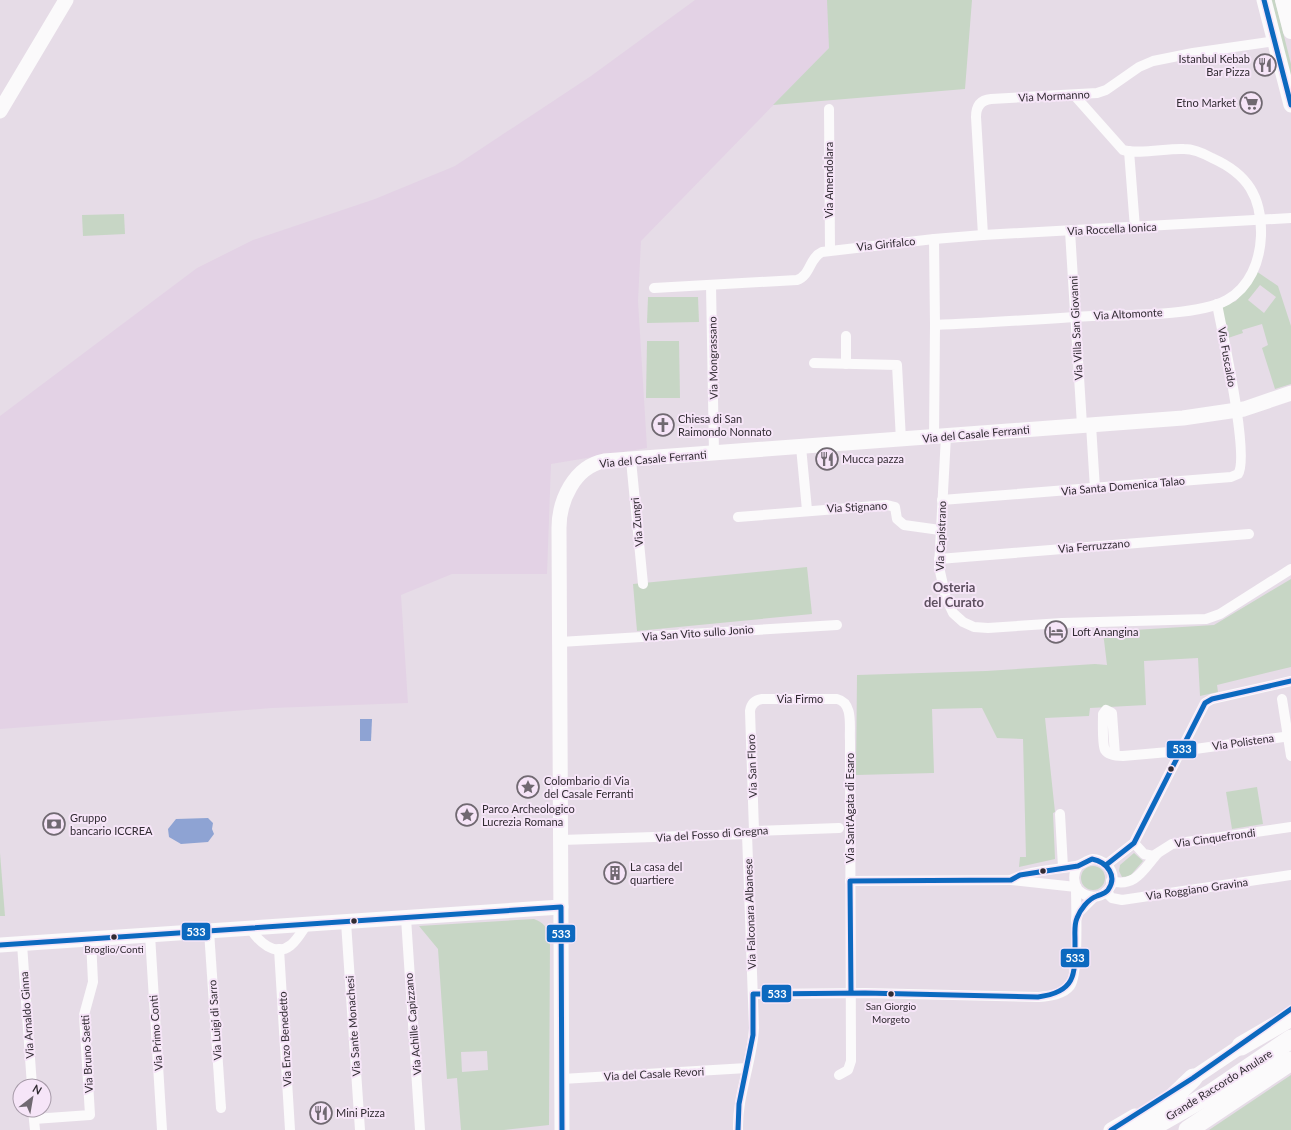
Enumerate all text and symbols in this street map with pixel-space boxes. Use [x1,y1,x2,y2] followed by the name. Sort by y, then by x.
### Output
[1179,52,1250,78] place label: Istanbul Kebab Bar Pizza
[1252,52,1278,78] restaurant icon: Istanbul Kebab Bar Pizza
[1018,87,1090,104] street label: Via Mormanno
[1238,90,1264,116] supermarket icon: Etno Market
[1176,96,1236,109] place label: Etno Market
[822,142,835,218] street label: Via Amendolara
[1067,220,1157,237] street label: Via Roccella Ionica
[856,234,916,253] street label: Via Girifalco
[1066,275,1085,381] street label: Via Villa San Giovanni
[1093,305,1163,322] street label: Via Altomonte
[705,316,720,400] street label: Via Mongrassano
[1216,326,1239,388] street label: Via Fuscaldo
[650,412,676,438] church icon: Chiesa di San Raimondo Nonnato
[678,412,772,438] place label: Chiesa di San Raimondo Nonnato
[922,422,1030,445] street label: Via del Casale Ferranti
[814,446,840,472] restaurant icon: Mucca pazza
[599,447,707,470] street label: Via del Casale Ferranti
[842,452,904,465] place label: Mucca pazza
[1060,474,1185,497] street label: Via Santa Domenica Talao
[628,497,645,547] street label: Via Zungri
[826,498,888,515] street label: Via Stignano
[933,501,948,571] street label: Via Capistrano
[1058,536,1130,555] street label: Via Ferruzzano
[924,579,985,610] district label: Osteria del Curato
[1043,619,1069,645] hotel icon: Loft Anangina
[642,622,754,643] street label: Via San Vito sullo Jonio
[1072,625,1138,638] place label: Loft Anangina
[777,692,823,705] street label: Via Firmo
[1211,731,1275,752] street label: Via Polistena
[744,734,759,798] street label: Via San Floro
[1166,740,1197,759] line badge: 533
[1172,742,1192,755] text: 533
[843,753,856,863] street label: Via Sant'Agata di Esaro
[1166,764,1176,774] unlabelled marker
[515,774,541,800] place icon: Colombario di Via del Casale Ferranti
[544,774,634,800] place label: Colombario di Via del Casale Ferranti
[454,802,480,828] place icon: Parco Archeologico Lucrezia Romana
[482,802,575,828] place label: Parco Archeologico Lucrezia Romana
[41,811,67,837] bank icon: Gruppo bancario ICCREA
[70,811,153,837] place label: Gruppo bancario ICCREA
[655,823,769,844] street label: Via del Fosso di Gregna
[1174,825,1256,850] street label: Via Cinquefrondi
[741,858,758,970] street label: Via Falconara Albanese
[602,860,628,886] building icon: La casa del quartiere
[630,860,682,886] place label: La casa del quartiere
[1038,866,1048,876] unlabelled marker
[1145,875,1249,902] street label: Via Roggiano Gravina
[349,916,359,926] unlabelled marker
[181,922,211,941] line badge: 533
[546,924,576,943] line badge: 533
[186,925,206,938] text: 533
[551,927,571,940] text: 533
[109,932,119,942] marker: Broglio/Conti
[84,943,144,955] place label: Broglio/Conti
[1060,948,1090,968] line badge: 533
[1065,951,1085,964] text: 533
[17,971,36,1059] street label: Via Arnaldo Ginna
[402,972,423,1076] street label: Via Achille Capizzano
[342,975,363,1077] street label: Via Sante Monachesi
[205,979,224,1061] street label: Via Luigi di Sarro
[761,984,792,1003] line badge: 533
[767,987,787,1000] text: 533
[886,989,896,999] marker: San Giorgio Morgeto
[276,991,293,1087] street label: Via Enzo Benedetto
[146,994,165,1071] street label: Via Primo Conti
[866,1000,917,1025] place label: San Giorgio Morgeto
[78,1015,95,1093] street label: Via Bruno Saetti
[1163,1046,1275,1123] street label: Grande Raccordo Anulare
[603,1064,705,1083] street label: Via del Casale Revori
[12,1078,52,1118] north arrow
[30,1081,44,1097] text: N
[308,1100,334,1126] restaurant icon: Mini Pizza
[336,1106,385,1119] place label: Mini Pizza

